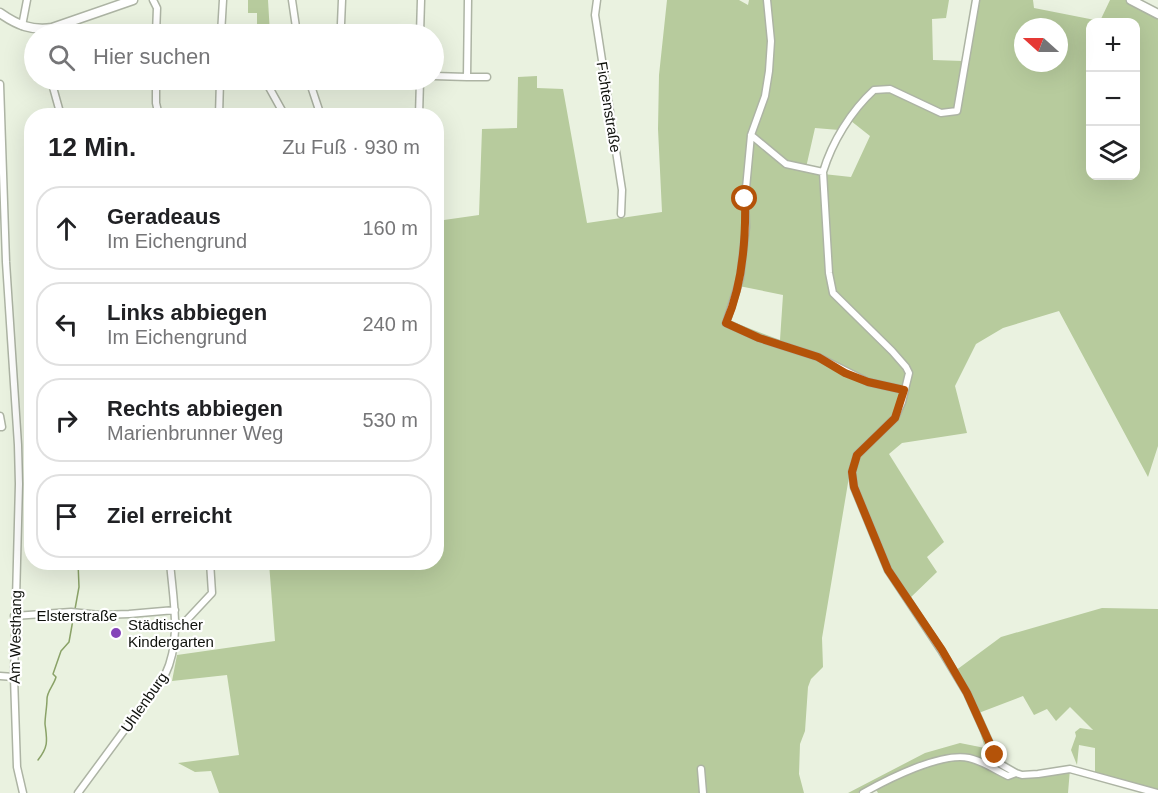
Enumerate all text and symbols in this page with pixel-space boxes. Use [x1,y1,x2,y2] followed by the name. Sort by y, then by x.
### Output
[1014,18,1068,72] north arrow
[1086,18,1140,180] map controls
[1086,18,1140,72] button: +
[24,24,444,90] search box
[45,41,78,74] icon: search
[93,44,210,69] text: Hier suchen
[593,60,625,154] street label: Fichtenstraße
[1086,72,1140,126] button: −
[1086,126,1140,180] button: layers
[48,132,136,162] text: 12 Min.
[282,136,420,158] text: Zu Fuß · 930 m
[731,185,757,211] route start
[107,204,221,229] text: Geradeaus
[50,212,83,245] icon: ahead
[362,217,418,239] text: 160 m
[107,230,247,252] text: Im Eichengrund
[107,300,267,325] text: Links abbiegen
[50,308,83,341] icon: left
[362,313,418,335] text: 240 m
[107,326,247,348] text: Im Eichengrund
[107,396,283,421] text: Rechts abbiegen
[50,404,83,437] icon: right
[362,409,418,431] text: 530 m
[107,422,283,444] text: Marienbrunner Weg
[50,500,83,533] icon: arrive
[107,503,232,528] text: Ziel erreicht
[6,590,24,684] street label: Am Westhang
[37,607,117,624] street label: Elsterstraße
[128,616,214,650] place label: Städtischer Kindergarten
[109,626,123,640] marker: Städtischer Kindergarten
[117,669,171,735] street label: Uhlenburg
[981,741,1007,767] route end

